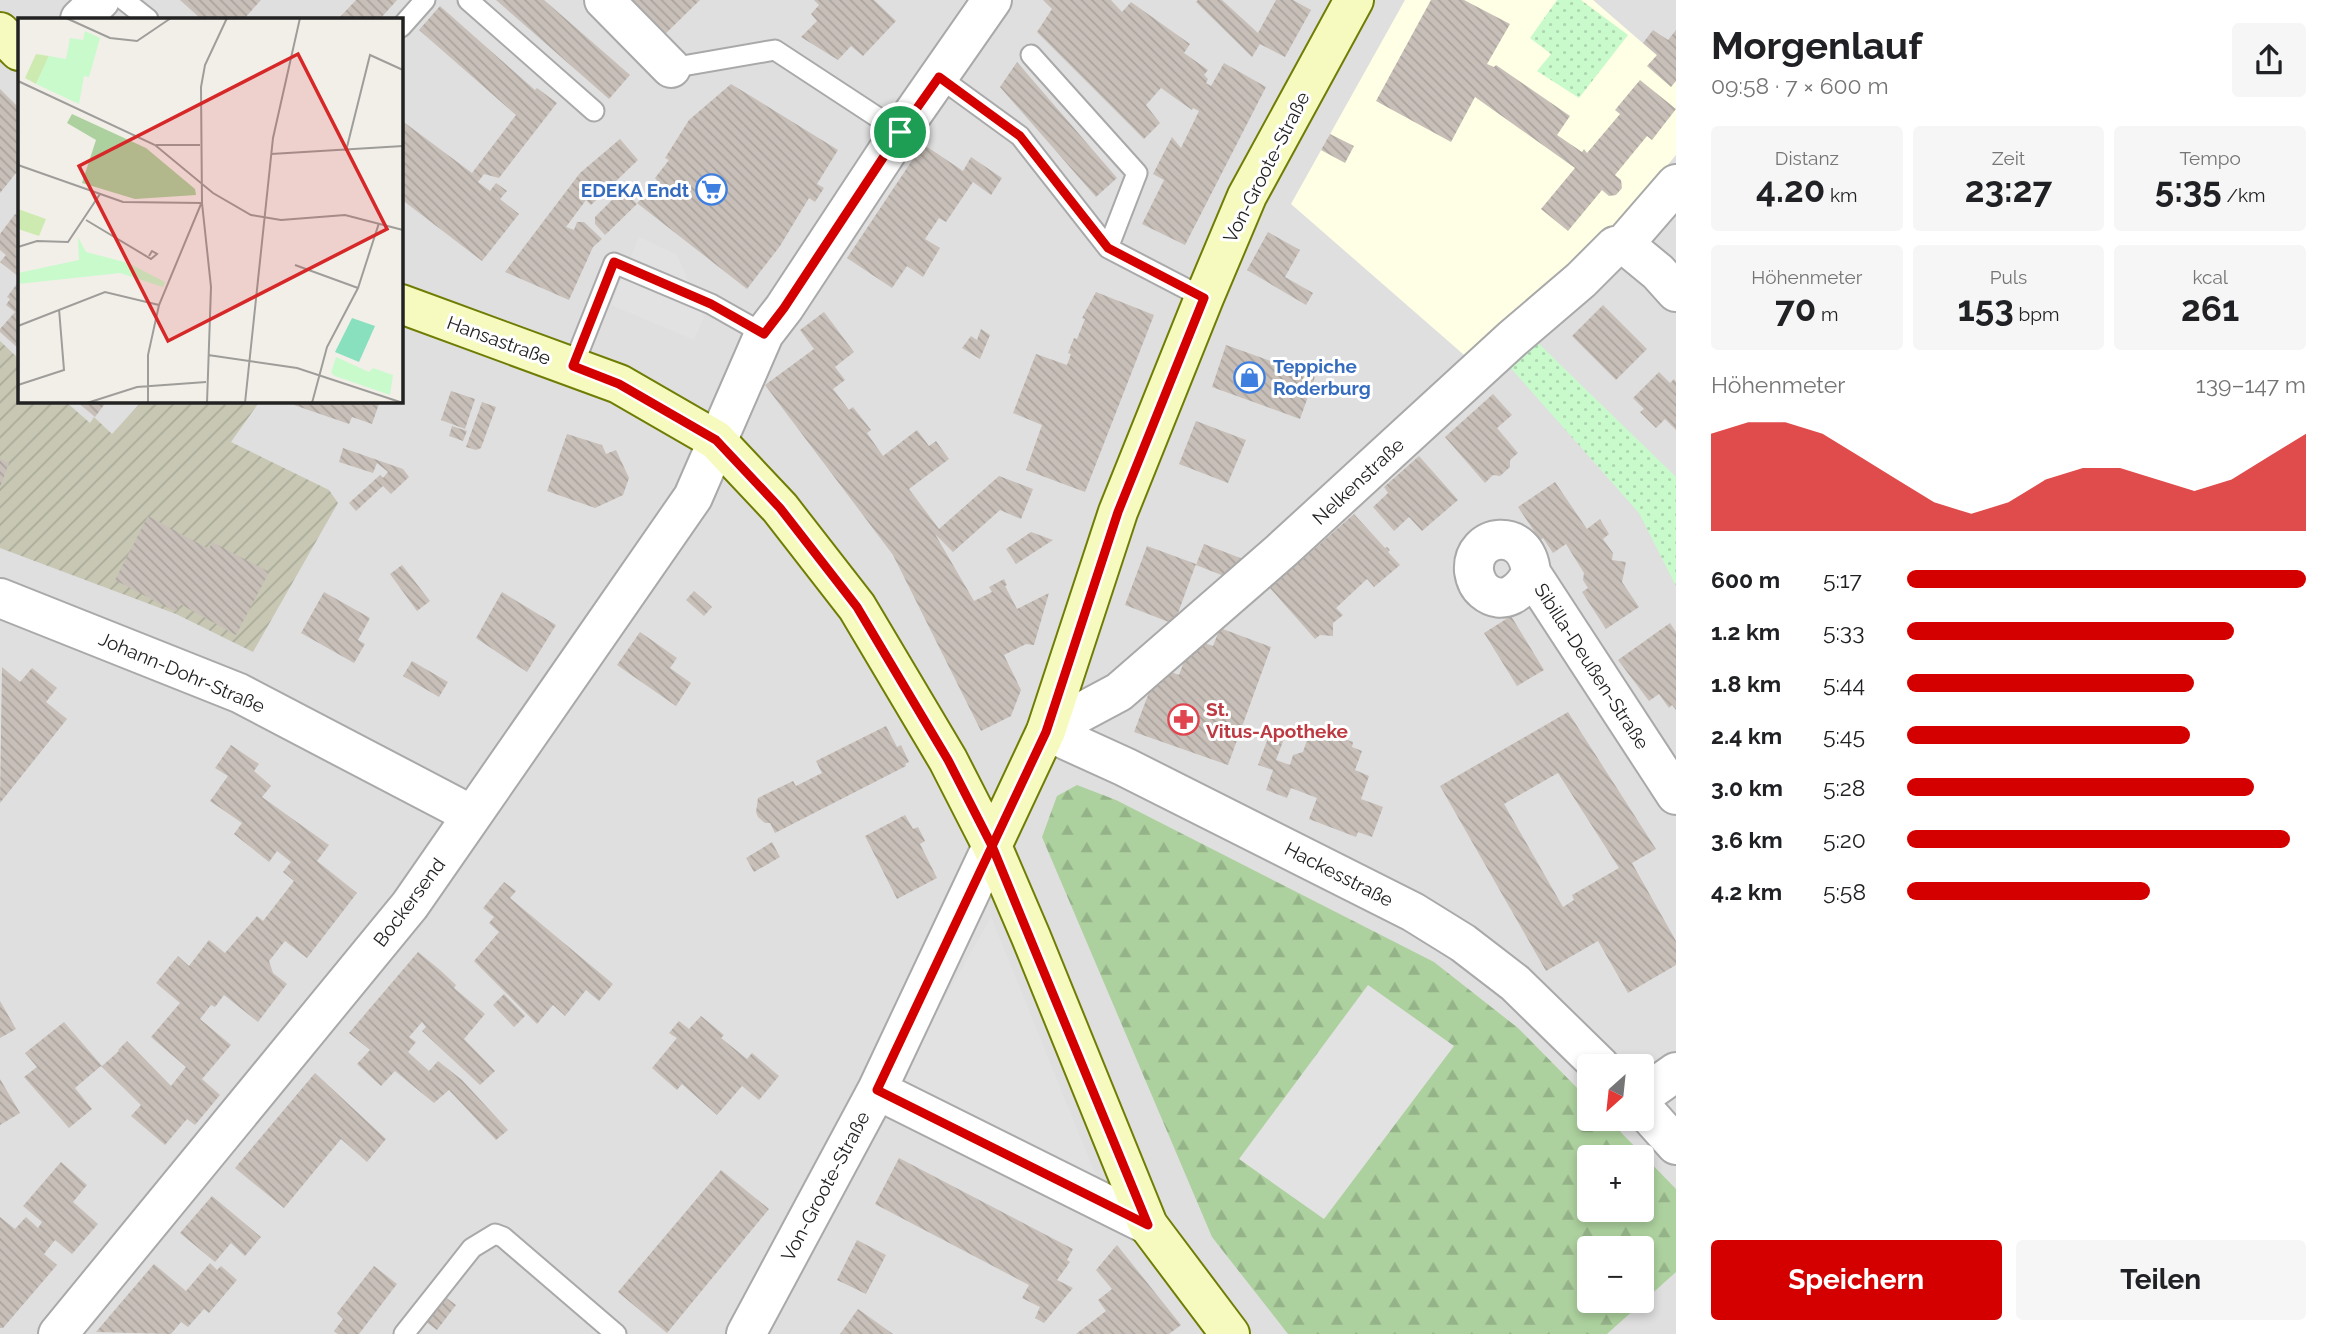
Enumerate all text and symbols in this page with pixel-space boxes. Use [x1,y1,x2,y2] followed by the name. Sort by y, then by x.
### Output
[18,18,402,402] inset map
[1711,23,1922,68] text: Morgenlauf
[2232,23,2306,97] button: share
[1711,72,1889,99] text: 09:58 · 7 × 600 m
[1218,88,1314,246] street label: Von-Groote-Straße
[870,102,930,162] pin
[881,113,919,151] icon: arrive
[1775,147,1839,169] text: Distanz
[1992,147,2025,169] text: Zeit
[2180,147,2241,169] text: Tempo
[1756,169,1825,210] text: 4.20
[1965,169,2052,210] text: 23:27
[2155,169,2222,210] text: 5:35
[695,173,729,207] supermarket icon: EDEKA Endt
[581,179,690,201] place label: EDEKA Endt
[1825,184,1858,206] text: km
[2222,184,2266,206] text: /km
[1751,266,1862,288] text: Höhenmeter
[1990,266,2027,288] text: Puls
[2192,266,2228,288] text: kcal
[1775,288,1816,329] text: 70
[1958,288,2014,329] text: 153
[2181,288,2239,329] text: 261
[1816,303,1839,325] text: m
[2014,303,2059,325] text: bpm
[444,311,554,369] street label: Hansastraße
[1273,355,1371,399] place label: Teppiche Roderburg
[1233,360,1267,394] shop icon: Teppiche Roderburg
[1711,371,1845,398] text: Höhenmeter
[2196,371,2306,398] text: 139–147 m
[1308,433,1408,529] street label: Nelkenstraße
[1711,566,1780,593] text: 600 m
[1823,566,1862,593] text: 5:17
[1530,579,1654,753] street label: Sibilla-Deußen-Straße
[1711,618,1780,645] text: 1.2 km
[1823,618,1864,645] text: 5:33
[96,627,268,717] street label: Johann-Dohr-Straße
[1711,670,1781,697] text: 1.8 km
[1823,670,1865,697] text: 5:44
[1206,698,1348,742] place label: St. Vitus-Apotheke
[1166,703,1200,737] pharmacy icon: St. Vitus-Apotheke
[1711,722,1782,749] text: 2.4 km
[1823,722,1865,749] text: 5:45
[1711,774,1783,801] text: 3.0 km
[1823,774,1865,801] text: 5:28
[1711,826,1783,853] text: 3.6 km
[1823,826,1866,853] text: 5:20
[1281,837,1397,911] street label: Hackesstraße
[369,853,449,951] street label: Bockersend
[1711,878,1782,905] text: 4.2 km
[1823,878,1866,905] text: 5:58
[1577,1054,1654,1130] north arrow
[1577,1054,1654,1313] map controls
[776,1107,874,1265] street label: Von-Groote-Straße
[1577,1145,1654,1222] button: +
[1577,1236,1654,1313] button: −
[1711,1240,2002,1320] button: Speichern
[2016,1240,2306,1320] button: Teilen

